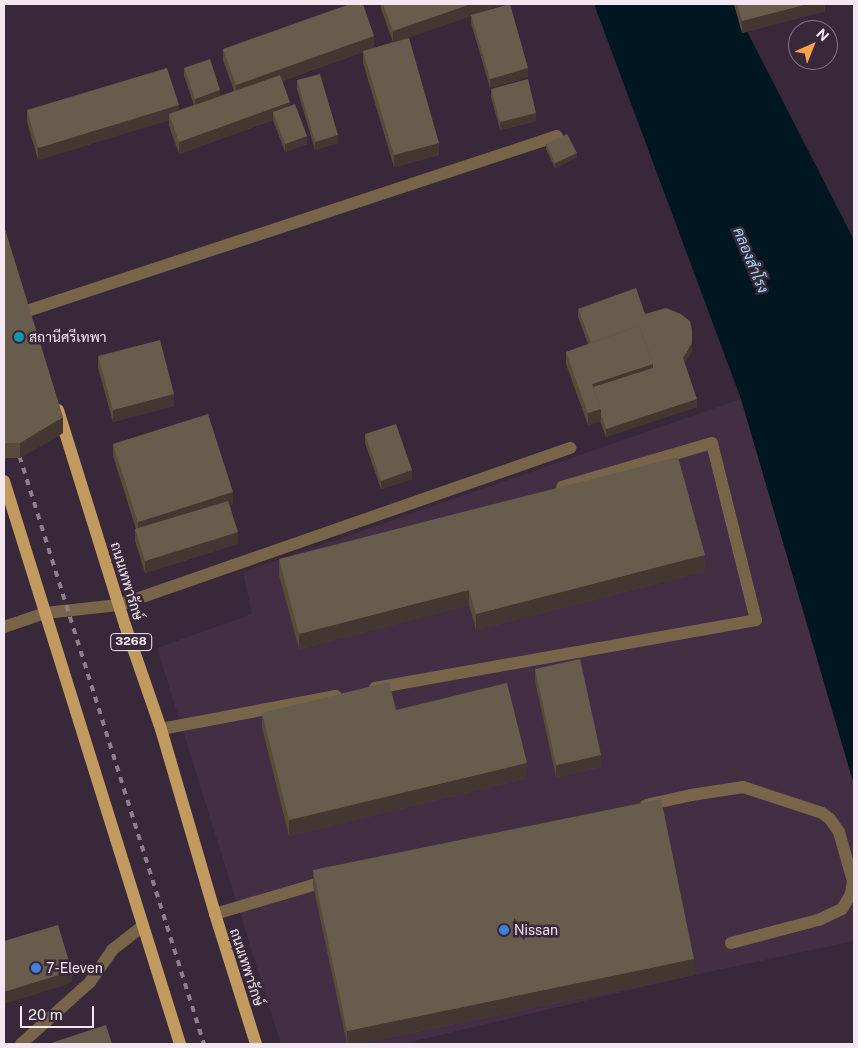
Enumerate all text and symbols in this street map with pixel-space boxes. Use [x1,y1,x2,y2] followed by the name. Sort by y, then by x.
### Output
[788,20,838,70] north arrow
[813,25,832,44] text: N
[730,225,772,295] water label: คลองสำโรง
[29,329,107,345] place label: สถานีศรีเทพา
[13,331,25,343] marker: สถานีศรีเทพา
[107,540,147,622] street label: ถนนเทพารักษ์
[110,632,152,652] road number: 3268
[514,922,558,938] place label: Nissan
[498,924,510,936] marker: Nissan
[227,926,267,1008] street label: ถนนเทพารักษ์
[46,960,103,976] place label: 7-Eleven
[30,962,42,974] marker: 7-Eleven
[22,996,96,1028] scale bar
[28,1006,63,1023] text: 20 m

